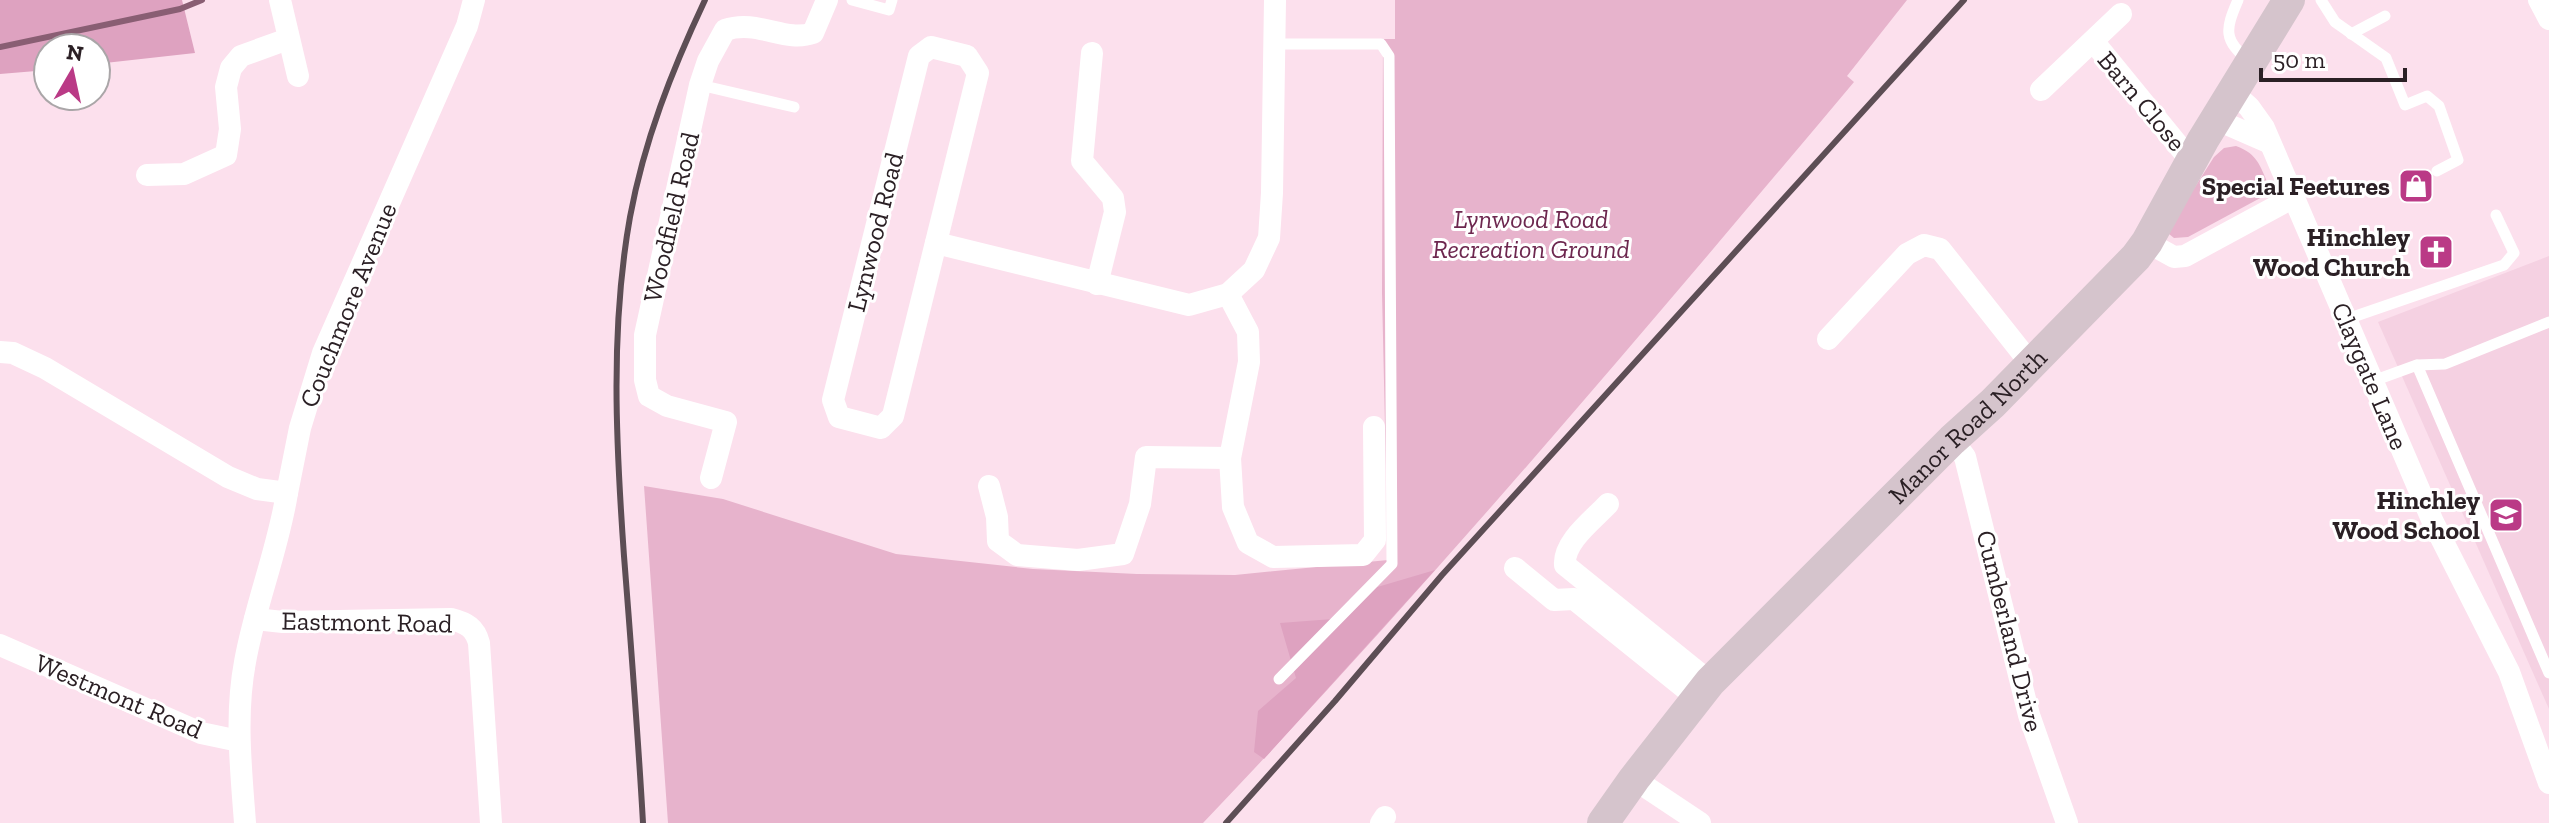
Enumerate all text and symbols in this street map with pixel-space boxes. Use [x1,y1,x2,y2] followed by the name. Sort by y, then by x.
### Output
[32,32,112,112] north arrow
[2261,32,2405,82] scale bar
[65,38,86,67] text: N
[2091,45,2193,157] street label: Barn Close
[2273,45,2326,74] text: 50 m
[636,129,706,305] street label: Woodfield Road
[840,149,910,315] street label: Lynwood Road
[2397,167,2435,205] shop icon: Special Feetures
[2202,170,2390,202] place label: Special Feetures
[292,198,404,412] street label: Couchmore Avenue
[1432,203,1630,265] park label: Lynwood Road Recreation Ground
[2253,221,2410,283] place label: Hinchley Wood Church
[2417,233,2455,271] church icon: Hinchley Wood Church
[2325,297,2415,455] street label: Claygate Lane
[1881,342,2054,511] street label: Manor Road North
[2333,484,2480,546] place label: Hinchley Wood School
[2487,496,2525,534] school or university icon: Hinchley Wood School
[1970,527,2050,735] street label: Cumberland Drive
[281,605,453,639] street label: Eastmont Road
[31,646,207,746] street label: Westmont Road

